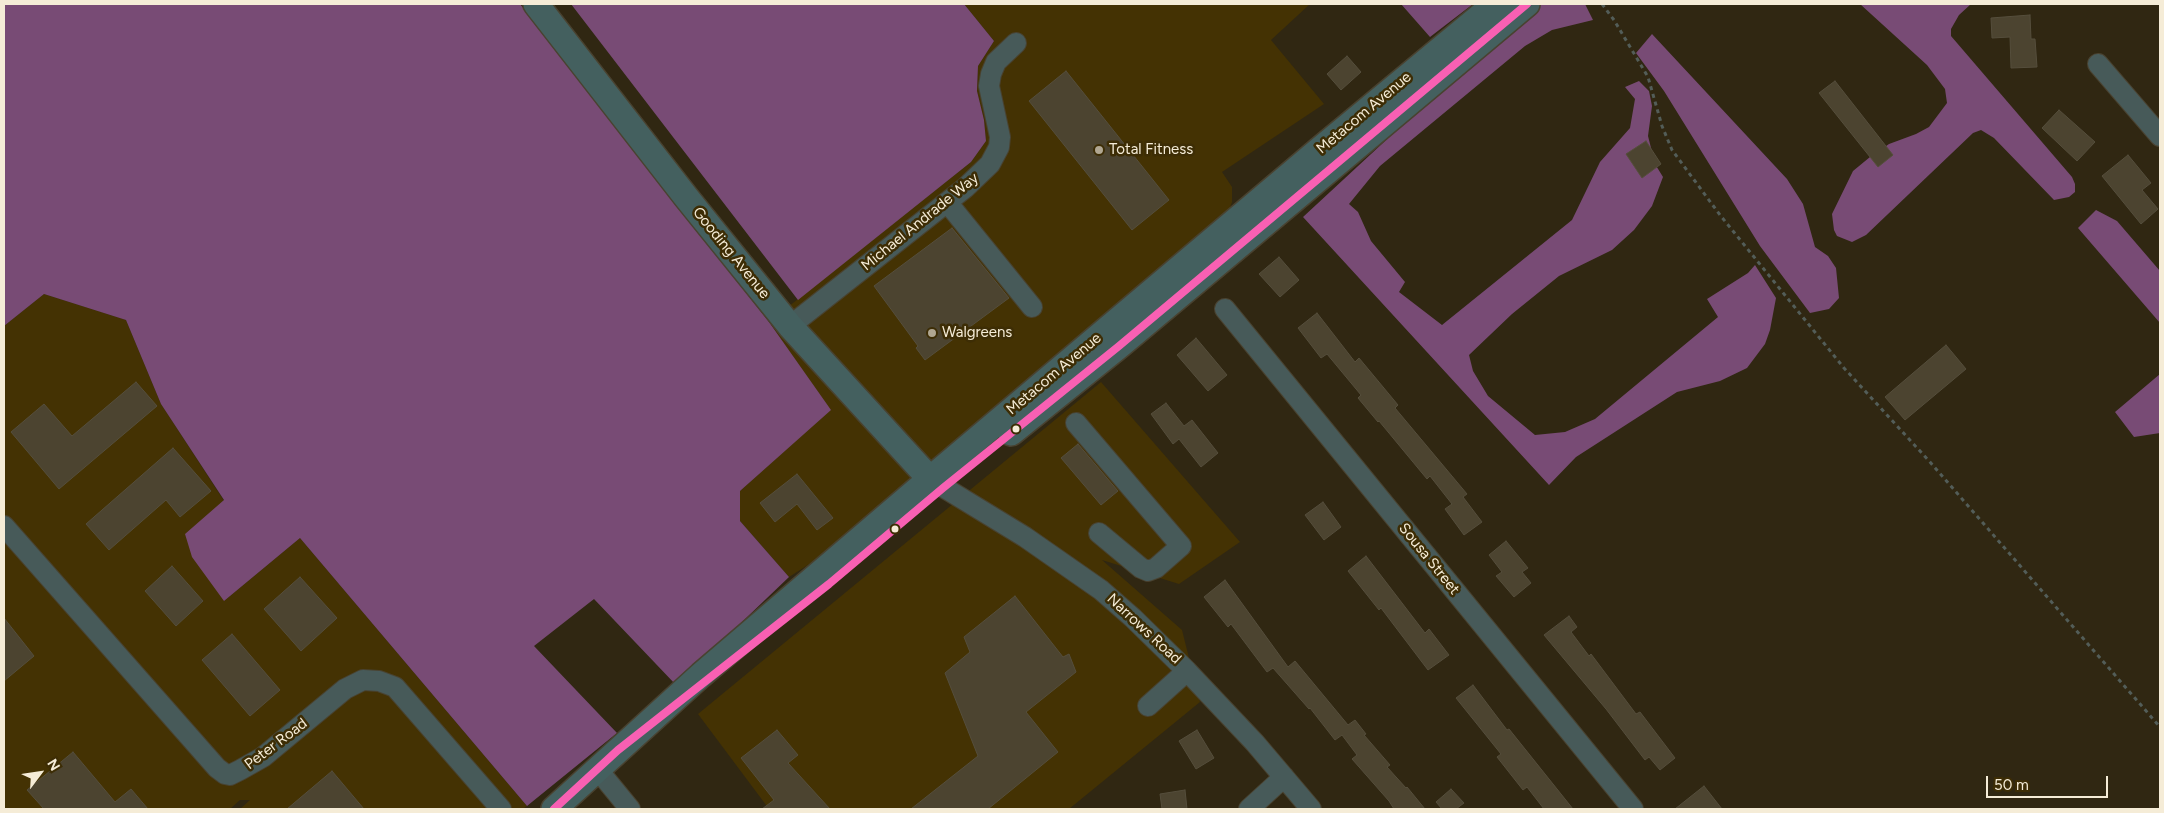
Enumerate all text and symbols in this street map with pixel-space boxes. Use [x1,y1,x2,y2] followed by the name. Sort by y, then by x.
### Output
[1313,68,1415,158] street label: Metacom Avenue
[1109,141,1193,159] place label: Total Fitness
[1093,144,1105,156] marker: Total Fitness
[858,169,982,275] street label: Michael Andrade Way
[689,204,773,302] street label: Gooding Avenue
[942,324,1012,342] place label: Walgreens
[926,327,938,339] marker: Walgreens
[1003,329,1105,419] street label: Metacom Avenue
[1011,424,1021,434] unlabelled marker
[1395,520,1463,598] street label: Sousa Street
[890,524,900,534] unlabelled marker
[1103,590,1185,668] street label: Narrows Road
[241,715,311,773] street label: Peter Road
[15,748,65,798] north arrow
[43,756,63,774] text: N
[1989,766,2112,798] scale bar
[1994,776,2029,794] text: 50 m

